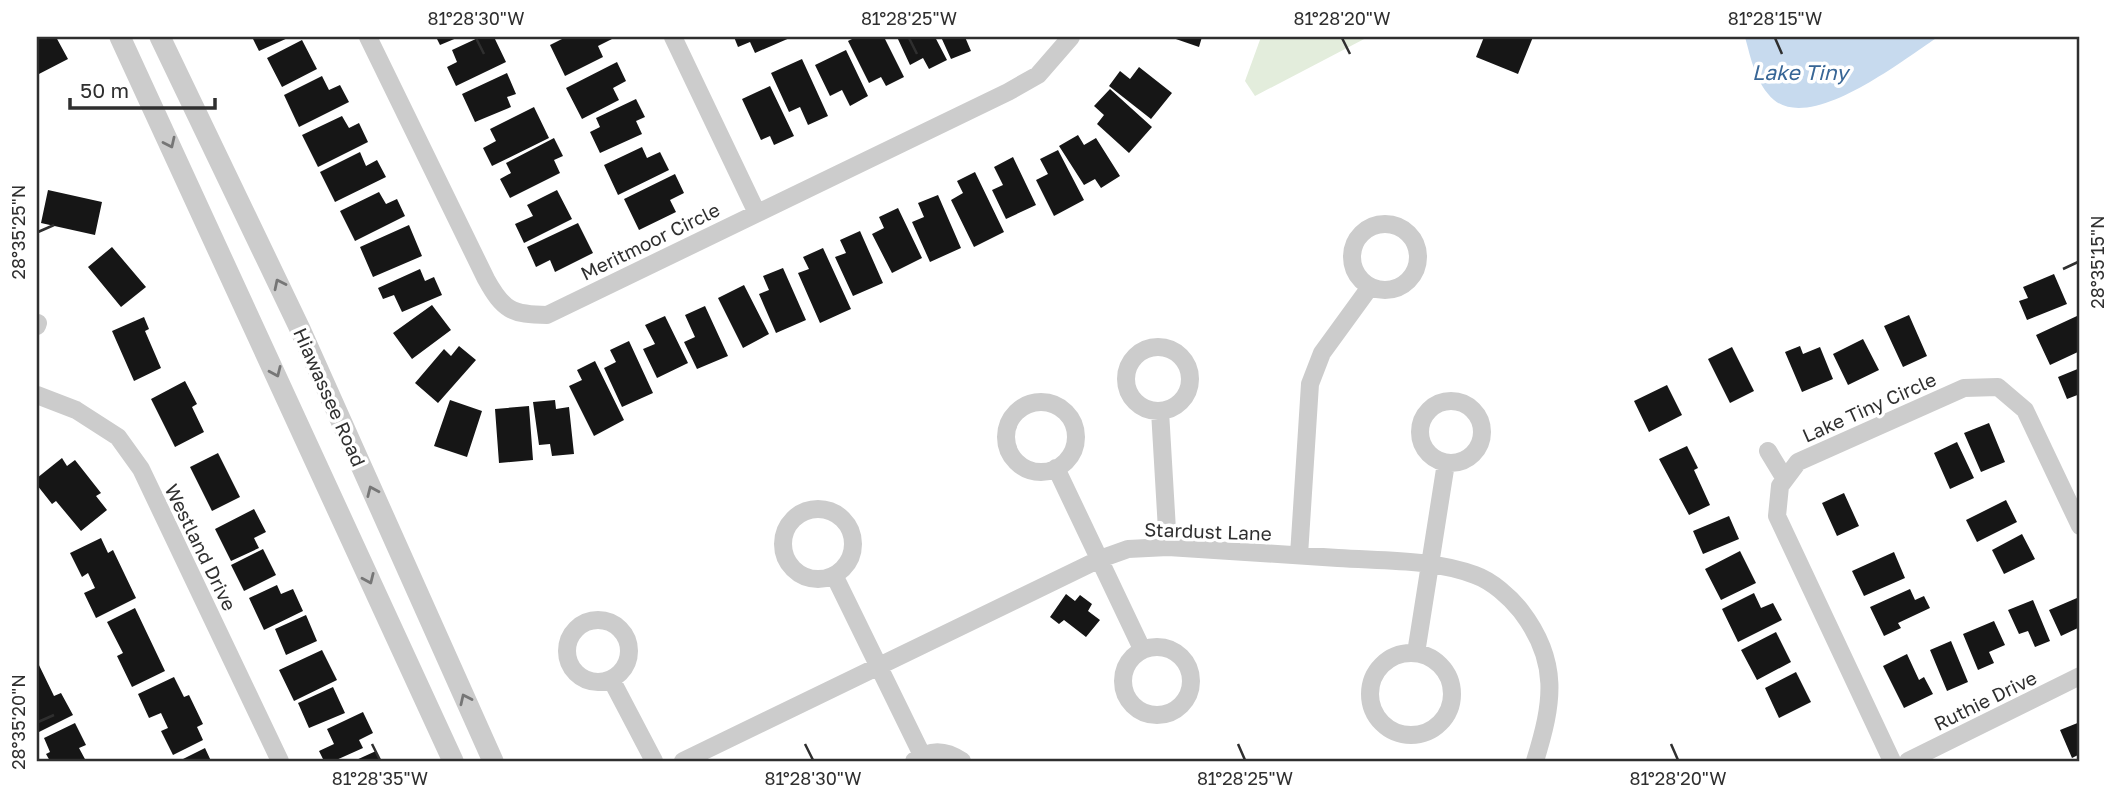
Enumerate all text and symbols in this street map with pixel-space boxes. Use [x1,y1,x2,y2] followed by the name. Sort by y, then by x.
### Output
[427,7,525,29] text: 81°28'30"W
[861,7,957,29] text: 81°28'25"W
[1294,7,1390,29] text: 81°28'20"W
[1728,7,1822,29] text: 81°28'15"W
[1752,59,1851,85] water label: Lake Tiny
[70,66,215,110] scale bar
[80,77,129,103] text: 50 m
[162,136,176,148] one-way arrow
[7,185,29,279] text: 28°35'25"N
[577,197,723,285] street label: Meritmoor Circle
[2086,215,2108,309] text: 28°35'15"N
[273,279,287,291] one-way arrow
[289,324,371,470] street label: Hiawassee Road
[268,364,282,377] one-way arrow
[1799,367,1939,447] street label: Lake Tiny Circle
[160,480,242,614] street label: Westland Drive
[367,486,381,498] one-way arrow
[1144,517,1272,545] street label: Stardust Lane
[361,572,375,584] one-way arrow
[1930,665,2040,735] street label: Ruthie Drive
[7,674,29,770] text: 28°35'20"N
[459,694,473,706] one-way arrow
[332,767,428,789] text: 81°28'35"W
[764,767,862,789] text: 81°28'30"W
[1197,767,1293,789] text: 81°28'25"W
[1630,767,1726,789] text: 81°28'20"W

